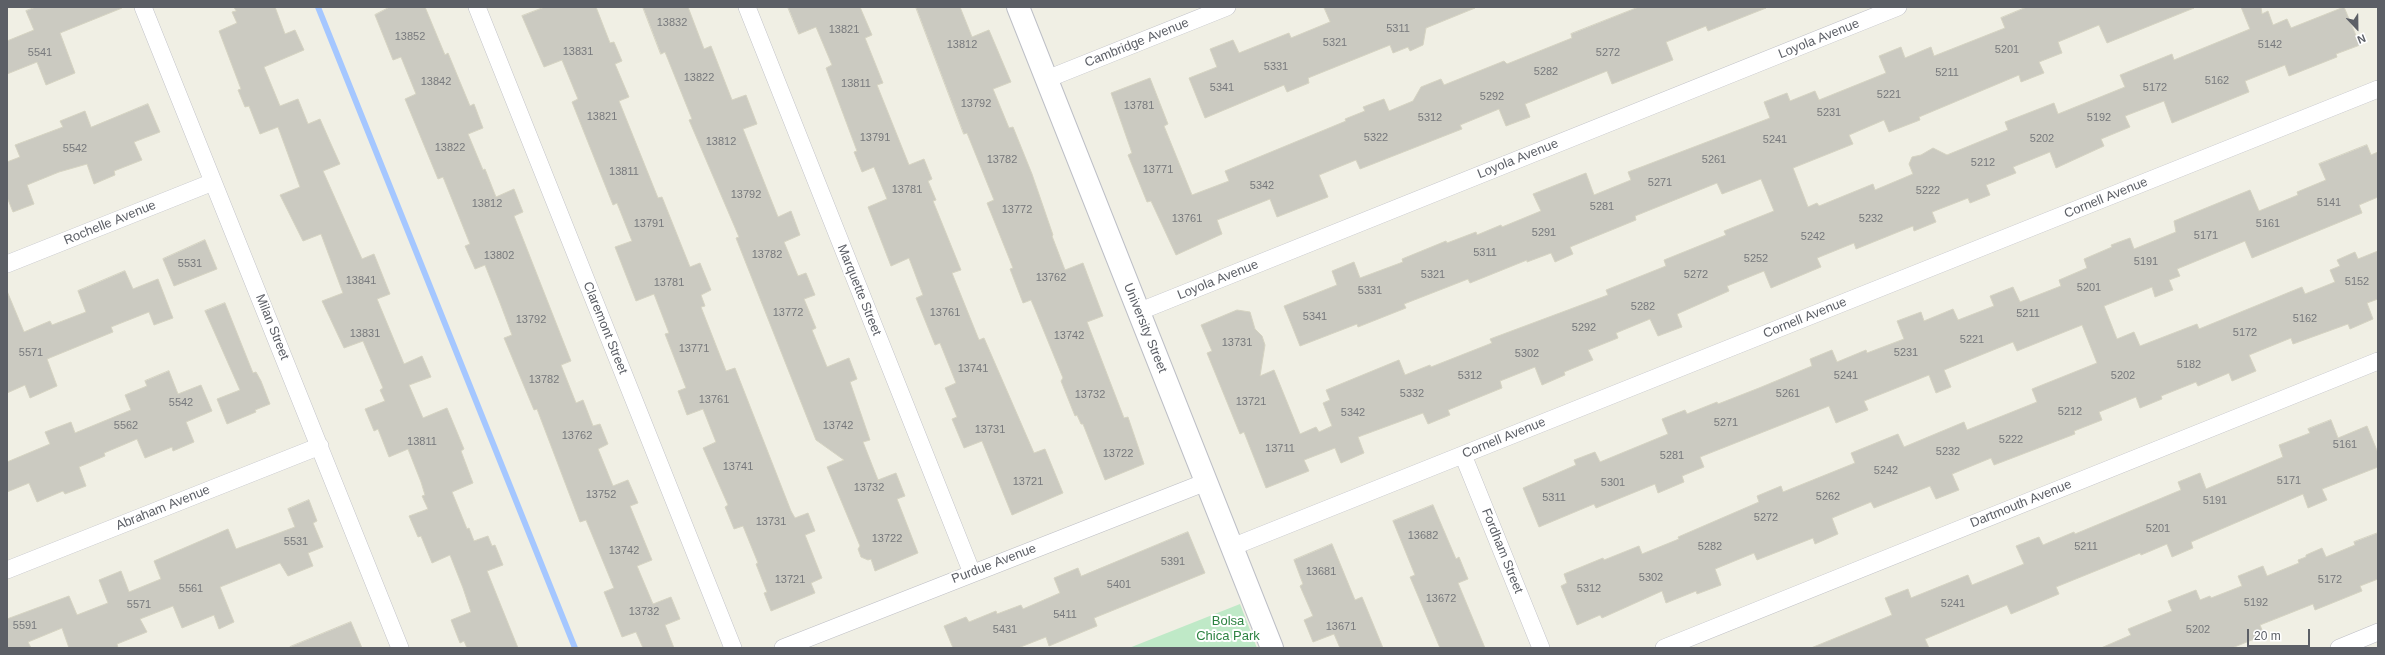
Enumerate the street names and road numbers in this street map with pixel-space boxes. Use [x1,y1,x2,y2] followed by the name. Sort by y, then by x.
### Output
[1083,15,1191,71] street label: Cambridge Avenue
[1776,16,1862,62] street label: Loyola Avenue
[1475,136,1561,182] street label: Loyola Avenue
[2062,174,2150,222] street label: Cornell Avenue
[62,197,158,249] street label: Rochelle Avenue
[834,242,884,338] street label: Marquette Street
[1175,257,1261,303] street label: Loyola Avenue
[579,280,631,376] street label: Claremont Street
[1120,281,1170,375] street label: University Street
[252,292,292,362] street label: Milan Street
[1761,294,1849,342] street label: Cornell Avenue
[1460,414,1548,462] street label: Cornell Avenue
[1968,477,2074,531] street label: Dartmouth Avenue
[114,482,212,534] street label: Abraham Avenue
[1478,506,1526,596] street label: Fordham Street
[949,541,1039,587] street label: Purdue Avenue

